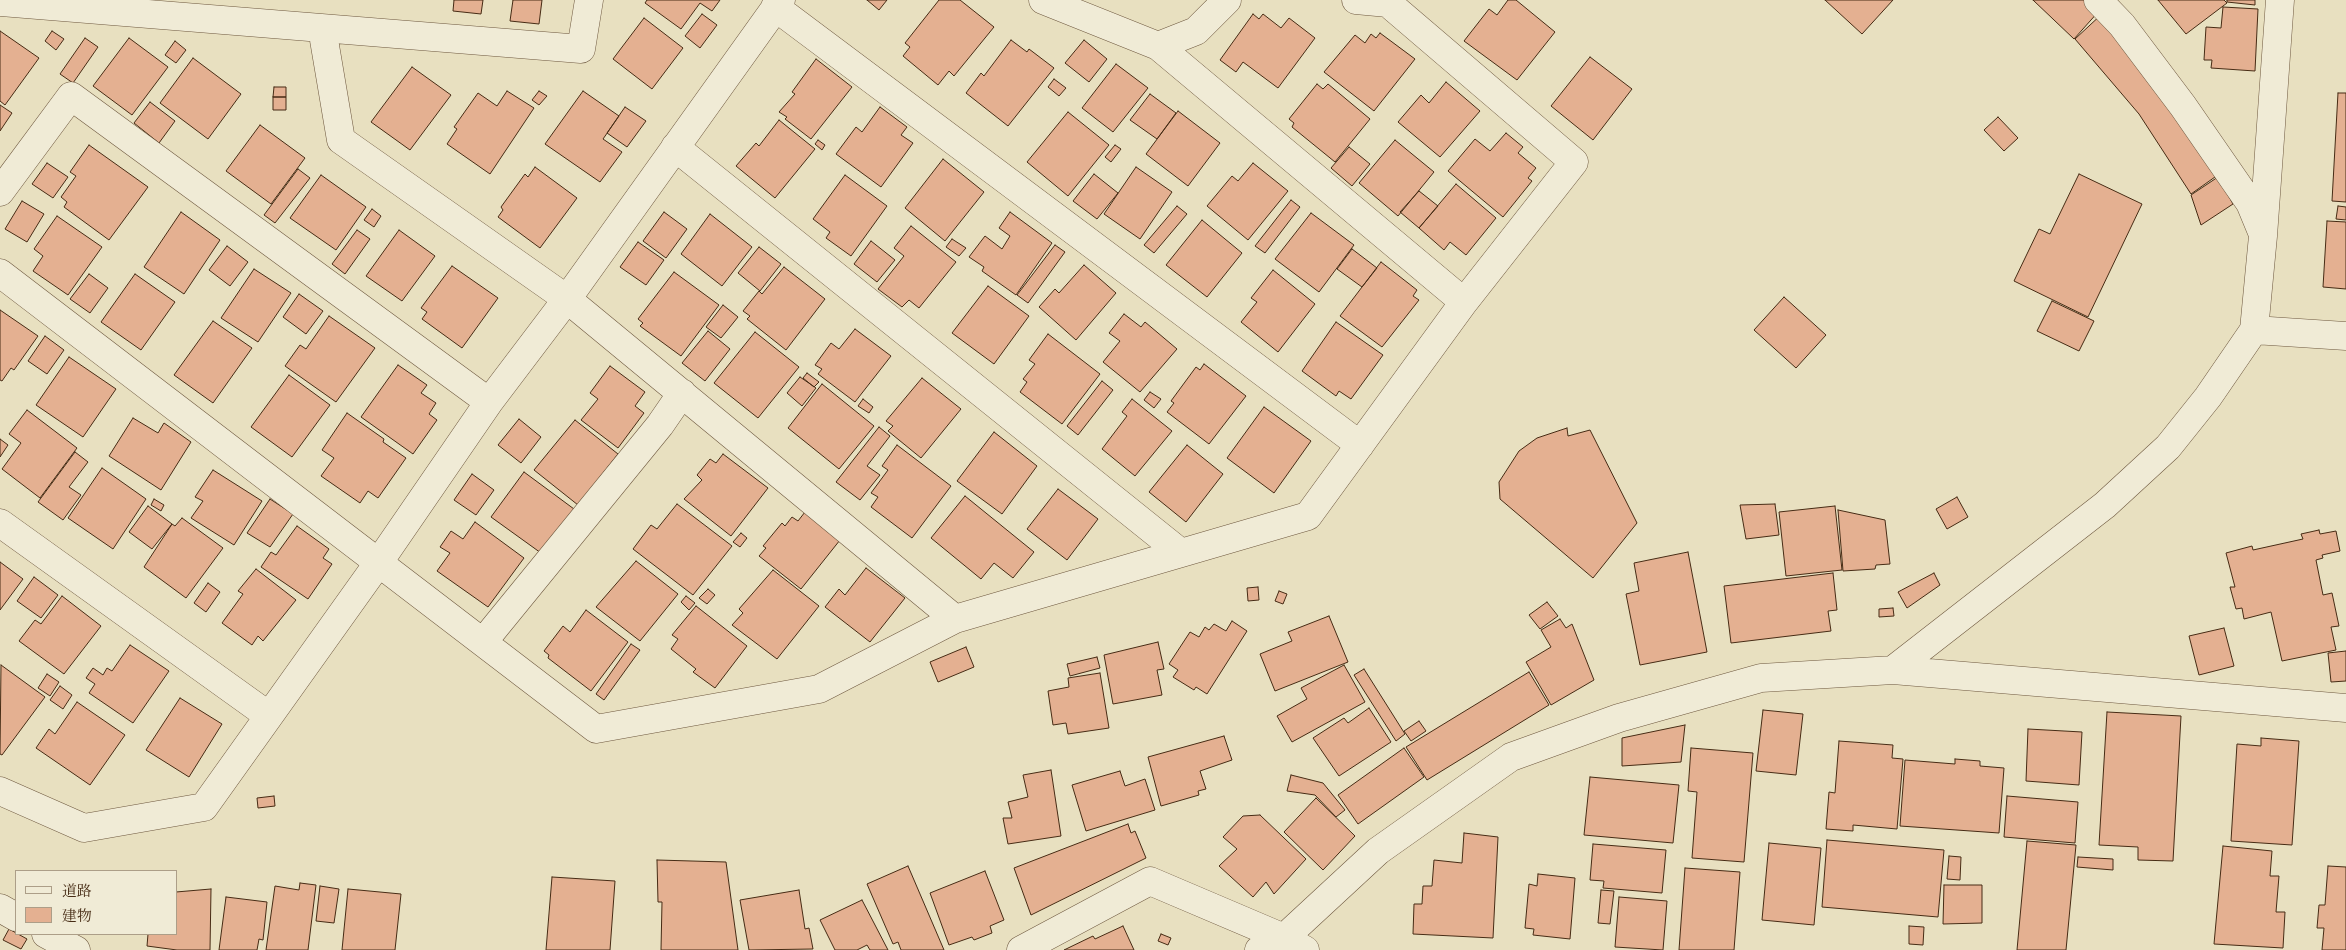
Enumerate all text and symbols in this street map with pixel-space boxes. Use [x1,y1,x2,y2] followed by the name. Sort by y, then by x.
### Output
[15,870,178,935] legend
[62,882,92,900] text: 道路
[62,907,92,925] text: 建物

